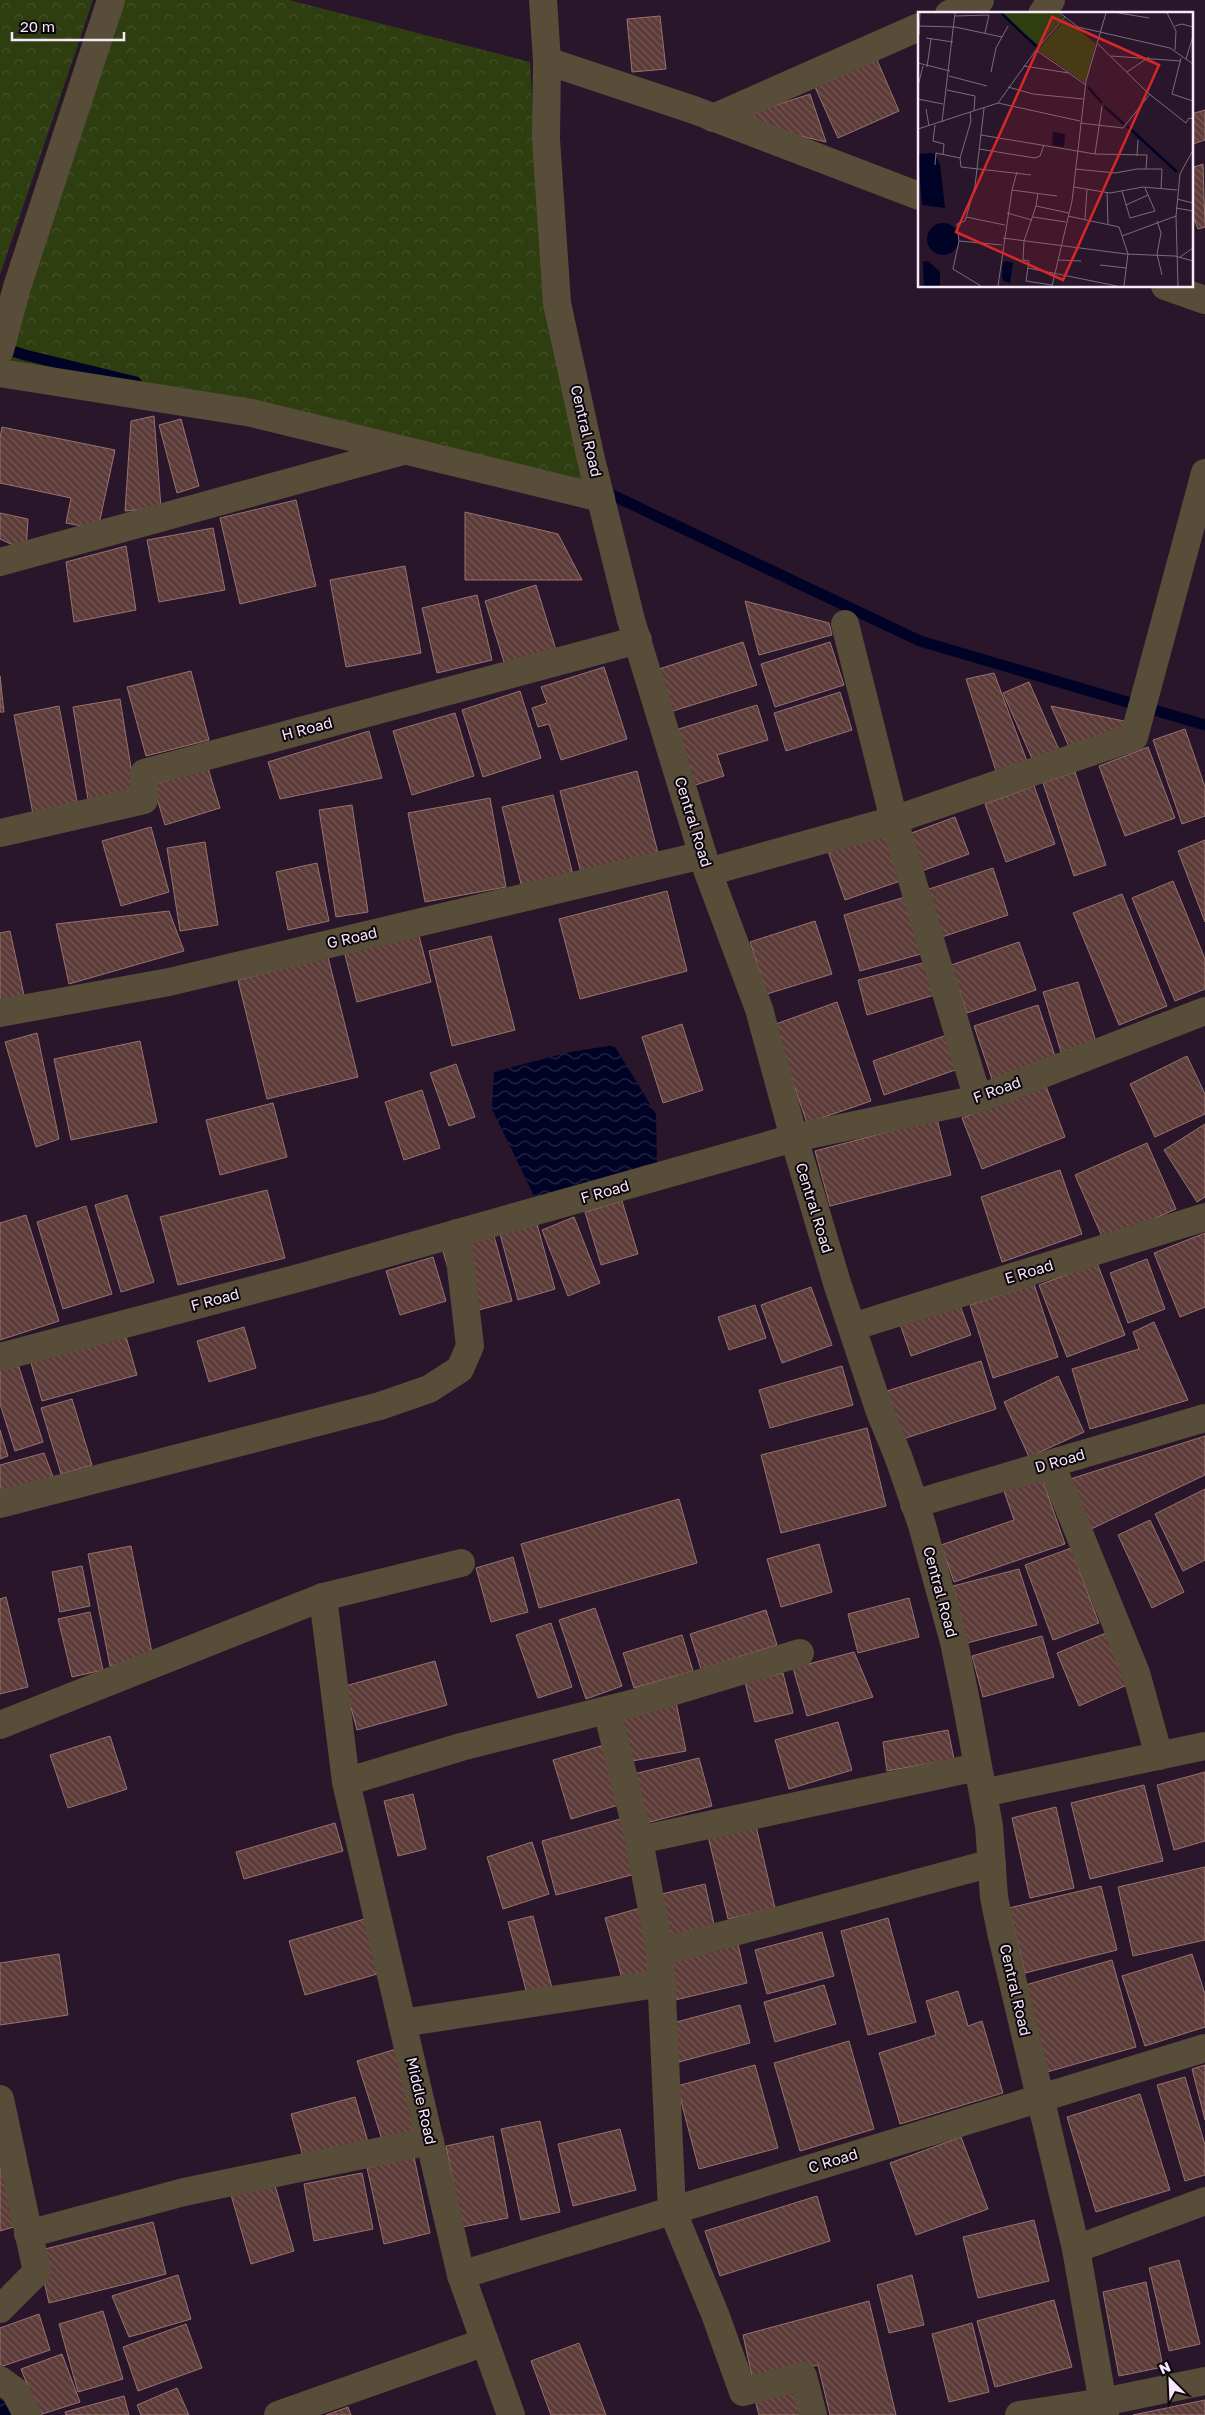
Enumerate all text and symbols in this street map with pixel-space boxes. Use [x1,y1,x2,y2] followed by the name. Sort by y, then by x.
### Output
[12,10,125,42] scale bar
[918,12,1192,288] inset map
[20,17,55,35] text: 20 m
[568,383,606,478] street label: Central Road
[279,713,334,743] street label: H Road
[672,774,716,869] street label: Central Road
[325,923,379,952] street label: G Road
[970,1072,1023,1106] street label: F Road
[793,1160,837,1255] street label: Central Road
[578,1176,631,1207] street label: F Road
[1002,1255,1055,1287] street label: E Road
[189,1284,241,1314] street label: F Road
[1033,1444,1087,1476] street label: D Road
[920,1544,962,1639] street label: Central Road
[997,1942,1035,2037] street label: Central Road
[403,2055,441,2146] street label: Middle Road
[806,2144,860,2176] street label: C Road
[1145,2355,1195,2405] north arrow
[1156,2358,1173,2378] text: N

